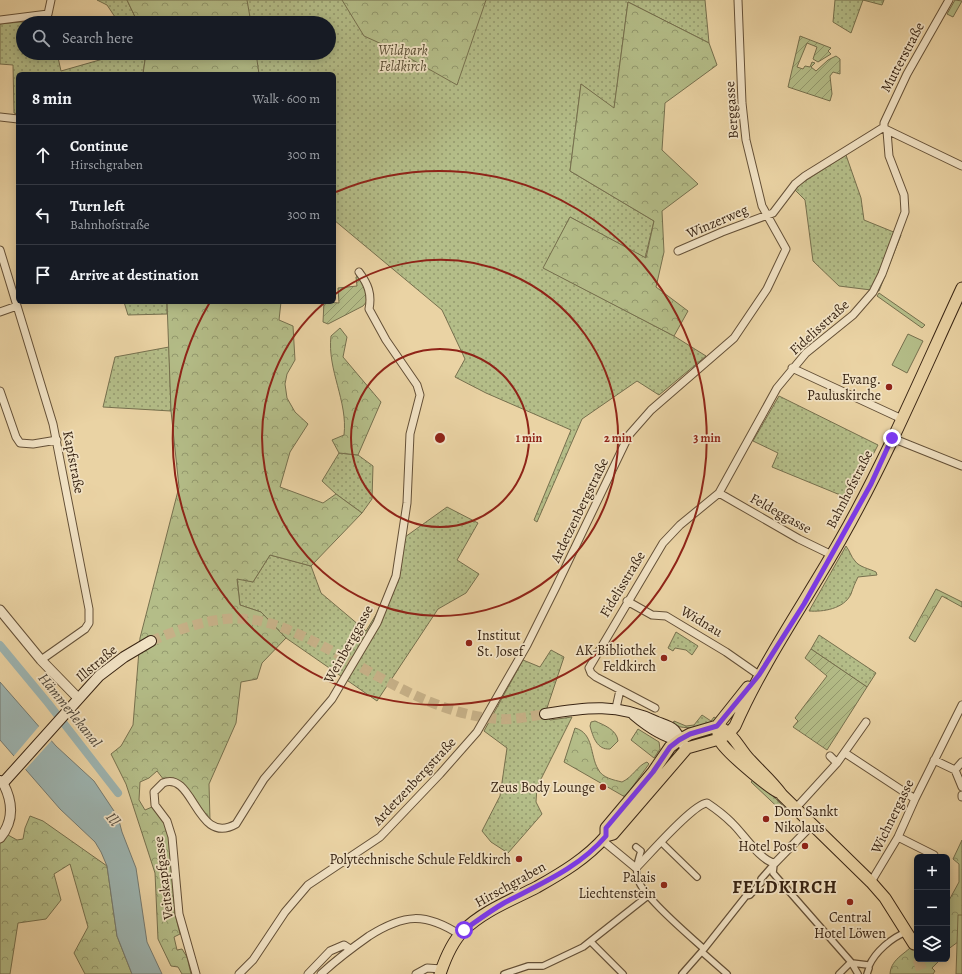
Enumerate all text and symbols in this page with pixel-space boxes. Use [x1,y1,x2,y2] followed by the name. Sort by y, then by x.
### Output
[16,16,336,60] search box
[876,19,929,96] street label: Mutterstraße
[30,27,52,49] icon: search
[62,28,133,48] text: Search here
[378,41,428,76] park label: Wildpark Feldkirch
[720,80,743,139] street label: Berggasse
[32,87,72,110] text: 8 min
[252,90,320,107] text: Walk · 600 m
[70,136,128,156] text: Continue
[32,144,54,166] icon: ahead
[287,146,320,163] text: 300 m
[70,156,143,173] text: Hirschgraben
[70,196,125,216] text: Turn left
[683,200,751,243] street label: Winzerweg
[32,204,54,226] icon: left
[287,206,320,223] text: 300 m
[70,216,150,233] text: Bahnhofstraße
[32,264,54,286] icon: arrive
[70,265,199,285] text: Arrive at destination
[785,295,853,359] street label: Fidelisstraße
[807,370,881,405] place label: Evang. Pauluskirche
[884,382,894,392] marker: Evang. Pauluskirche
[58,429,89,495] street label: Kapfstraße
[883,429,901,447] route end
[516,430,543,446] text: 1 min
[604,430,632,446] text: 2 min
[693,430,721,446] text: 3 min
[433,431,447,445] centre of rings
[822,447,877,532] street label: Bahnhofstraße
[545,455,613,567] street label: Ardetzenbergstraße
[747,489,815,538] street label: Feldeggasse
[595,548,650,621] street label: Fidelisstraße
[676,601,727,642] street label: Widnau
[319,602,378,688] street label: Weinberggasse
[477,626,526,661] place label: Institut St. Josef
[464,638,474,648] marker: Institut St. Josef
[72,641,121,686] street label: Illstraße
[575,641,657,676] place label: AK-Bibliothek Feldkirch
[659,653,669,663] marker: AK-Bibliothek Feldkirch
[34,668,106,752] water label: Hämmerlekanal
[368,733,460,830] street label: Ardetzenbergstraße
[866,776,919,857] street label: Wichnergasse
[491,778,595,797] place label: Zeus Body Lounge
[598,782,608,792] marker: Zeus Body Lounge
[774,802,839,837] place label: Dom Sankt Nikolaus
[101,808,125,830] water label: Ill
[761,814,771,824] marker: Dom Sankt Nikolaus
[149,835,178,922] street label: Veitskapfgasse
[738,837,797,856] place label: Hotel Post
[800,841,810,851] marker: Hotel Post
[329,850,512,869] place label: Polytechnische Schule Feldkirch
[514,854,524,864] marker: Polytechnische Schule Feldkirch
[914,854,950,962] map controls
[914,854,950,890] button: +
[471,857,549,912] street label: Hirschgraben
[579,868,656,903] place label: Palais Liechtenstein
[732,875,838,899] district label: FELDKIRCH
[659,880,669,890] marker: Palais Liechtenstein
[914,890,950,926] button: −
[845,897,855,907] marker: Central Hotel Löwen
[814,908,886,943] place label: Central Hotel Löwen
[455,921,473,939] route start
[914,926,950,962] button: layers

